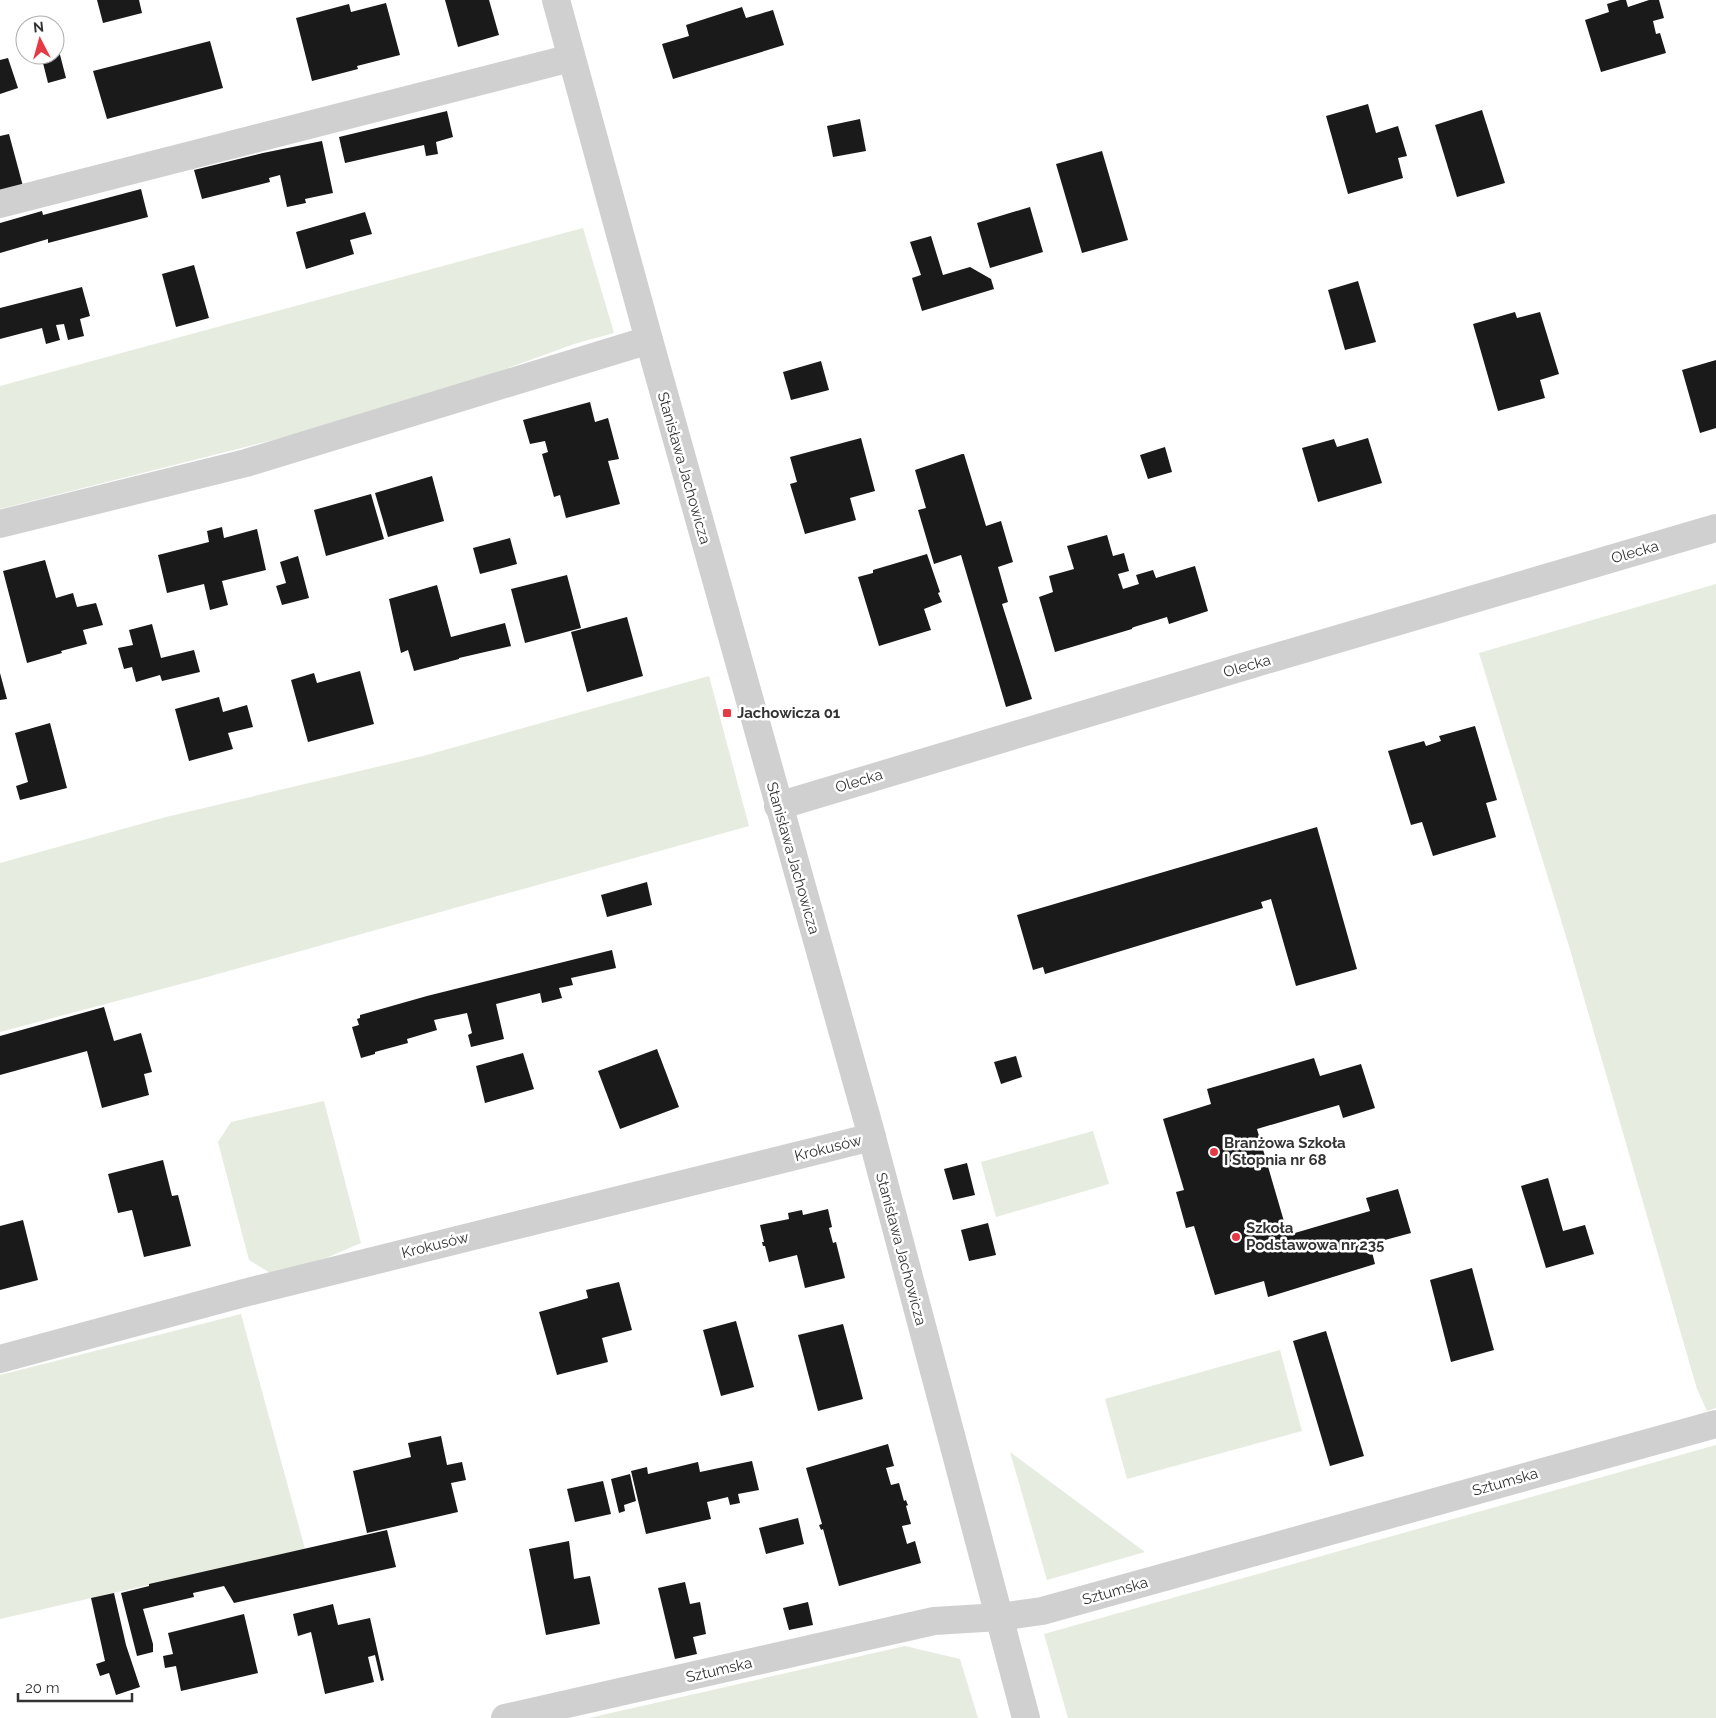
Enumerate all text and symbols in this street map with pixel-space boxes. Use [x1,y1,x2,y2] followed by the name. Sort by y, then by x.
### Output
[15,15,65,65] north arrow
[32,19,45,36] text: N
[654,390,714,546] street label: Stanisława Jachowicza
[1609,537,1661,567] street label: Olecka
[1221,651,1273,681] street label: Olecka
[737,704,841,722] place label: Jachowicza 01
[721,707,733,719] marker: Jachowicza 01
[833,765,885,797] street label: Olecka
[763,780,823,936] street label: Stanisława Jachowicza
[793,1131,863,1165] street label: Krokusów
[1224,1134,1346,1169] place label: Branżowa Szkoła I Stopnia nr 68
[1208,1146,1220,1158] marker: Branżowa Szkoła I Stopnia nr 68
[872,1171,930,1327] street label: Stanisława Jachowicza
[1246,1219,1384,1254] place label: Szkoła Podstawowa nr 235
[400,1228,470,1262] street label: Krokusów
[1230,1231,1242,1243] marker: Szkoła Podstawowa nr 235
[1470,1464,1540,1500] street label: Sztumska
[1080,1573,1150,1609] street label: Sztumska
[684,1654,754,1686] street label: Sztumska
[18,1670,131,1702] scale bar
[25,1679,60,1697] text: 20 m

